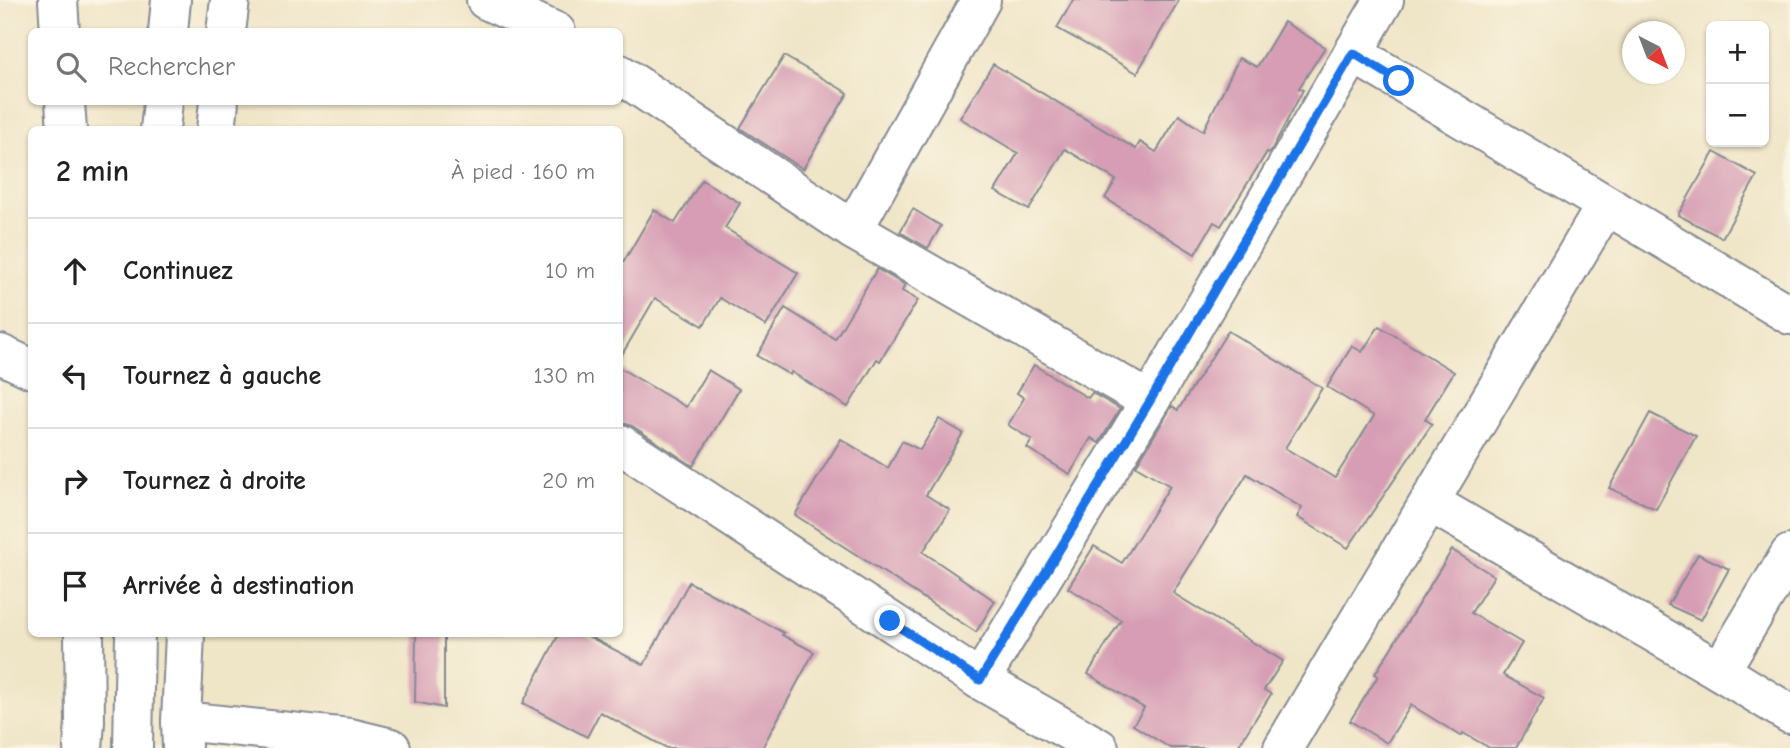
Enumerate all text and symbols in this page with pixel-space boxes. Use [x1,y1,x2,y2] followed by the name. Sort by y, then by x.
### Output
[1622,21,1685,84] north arrow
[1706,21,1769,147] map controls
[1706,21,1769,84] button: +
[28,28,623,105] search box
[52,48,90,86] icon: search
[108,52,235,82] text: Rechercher
[1383,65,1414,96] route start
[1706,84,1769,147] button: −
[56,154,129,189] text: 2 min
[451,158,595,185] text: À pied · 160 m
[56,252,94,290] icon: ahead
[123,256,233,286] text: Continuez
[545,257,595,284] text: 10 m
[56,357,94,395] icon: left
[123,361,321,391] text: Tournez à gauche
[534,362,595,389] text: 130 m
[56,462,94,500] icon: right
[123,466,306,496] text: Tournez à droite
[542,467,595,494] text: 20 m
[56,567,94,605] icon: arrive
[123,571,354,601] text: Arrivée à destination
[874,605,905,636] route end

